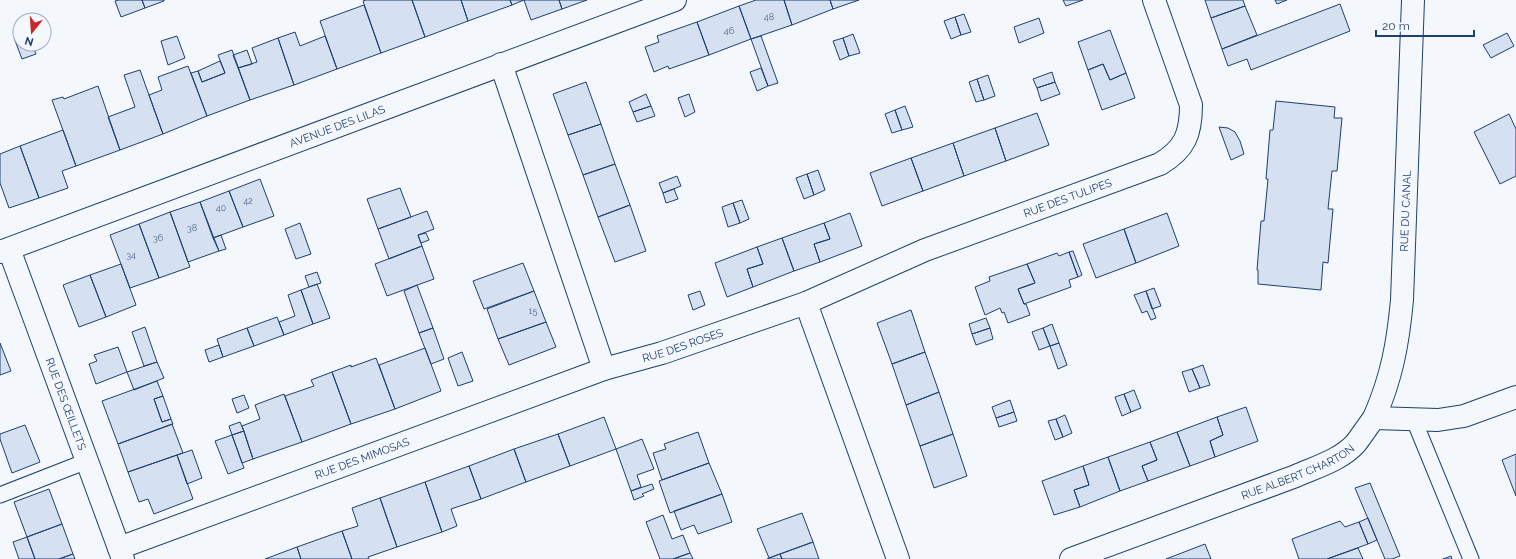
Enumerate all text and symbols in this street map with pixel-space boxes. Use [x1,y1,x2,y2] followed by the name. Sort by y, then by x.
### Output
[12,12,52,52] north arrow
[764,12,774,22] house number: 48
[1376,12,1474,38] scale bar
[1382,19,1410,33] text: 20 m
[724,26,735,36] house number: 46
[23,34,35,49] text: N
[288,102,387,150] street label: AVENUE DES LILAS
[1397,170,1413,252] street label: RUE DU CANAL
[1022,176,1114,220] street label: RUE DES TULIPES
[243,196,253,206] house number: 42
[216,203,227,213] house number: 40
[187,223,197,233] house number: 38
[153,233,164,243] house number: 36
[126,250,136,260] house number: 34
[529,306,537,316] house number: 15
[641,326,725,365] street label: RUE DES ROSES
[43,356,89,452] street label: RUE DES ŒILLETS
[313,435,411,482] street label: RUE DES MIMOSAS
[1239,442,1357,502] street label: RUE ALBERT CHARTON

